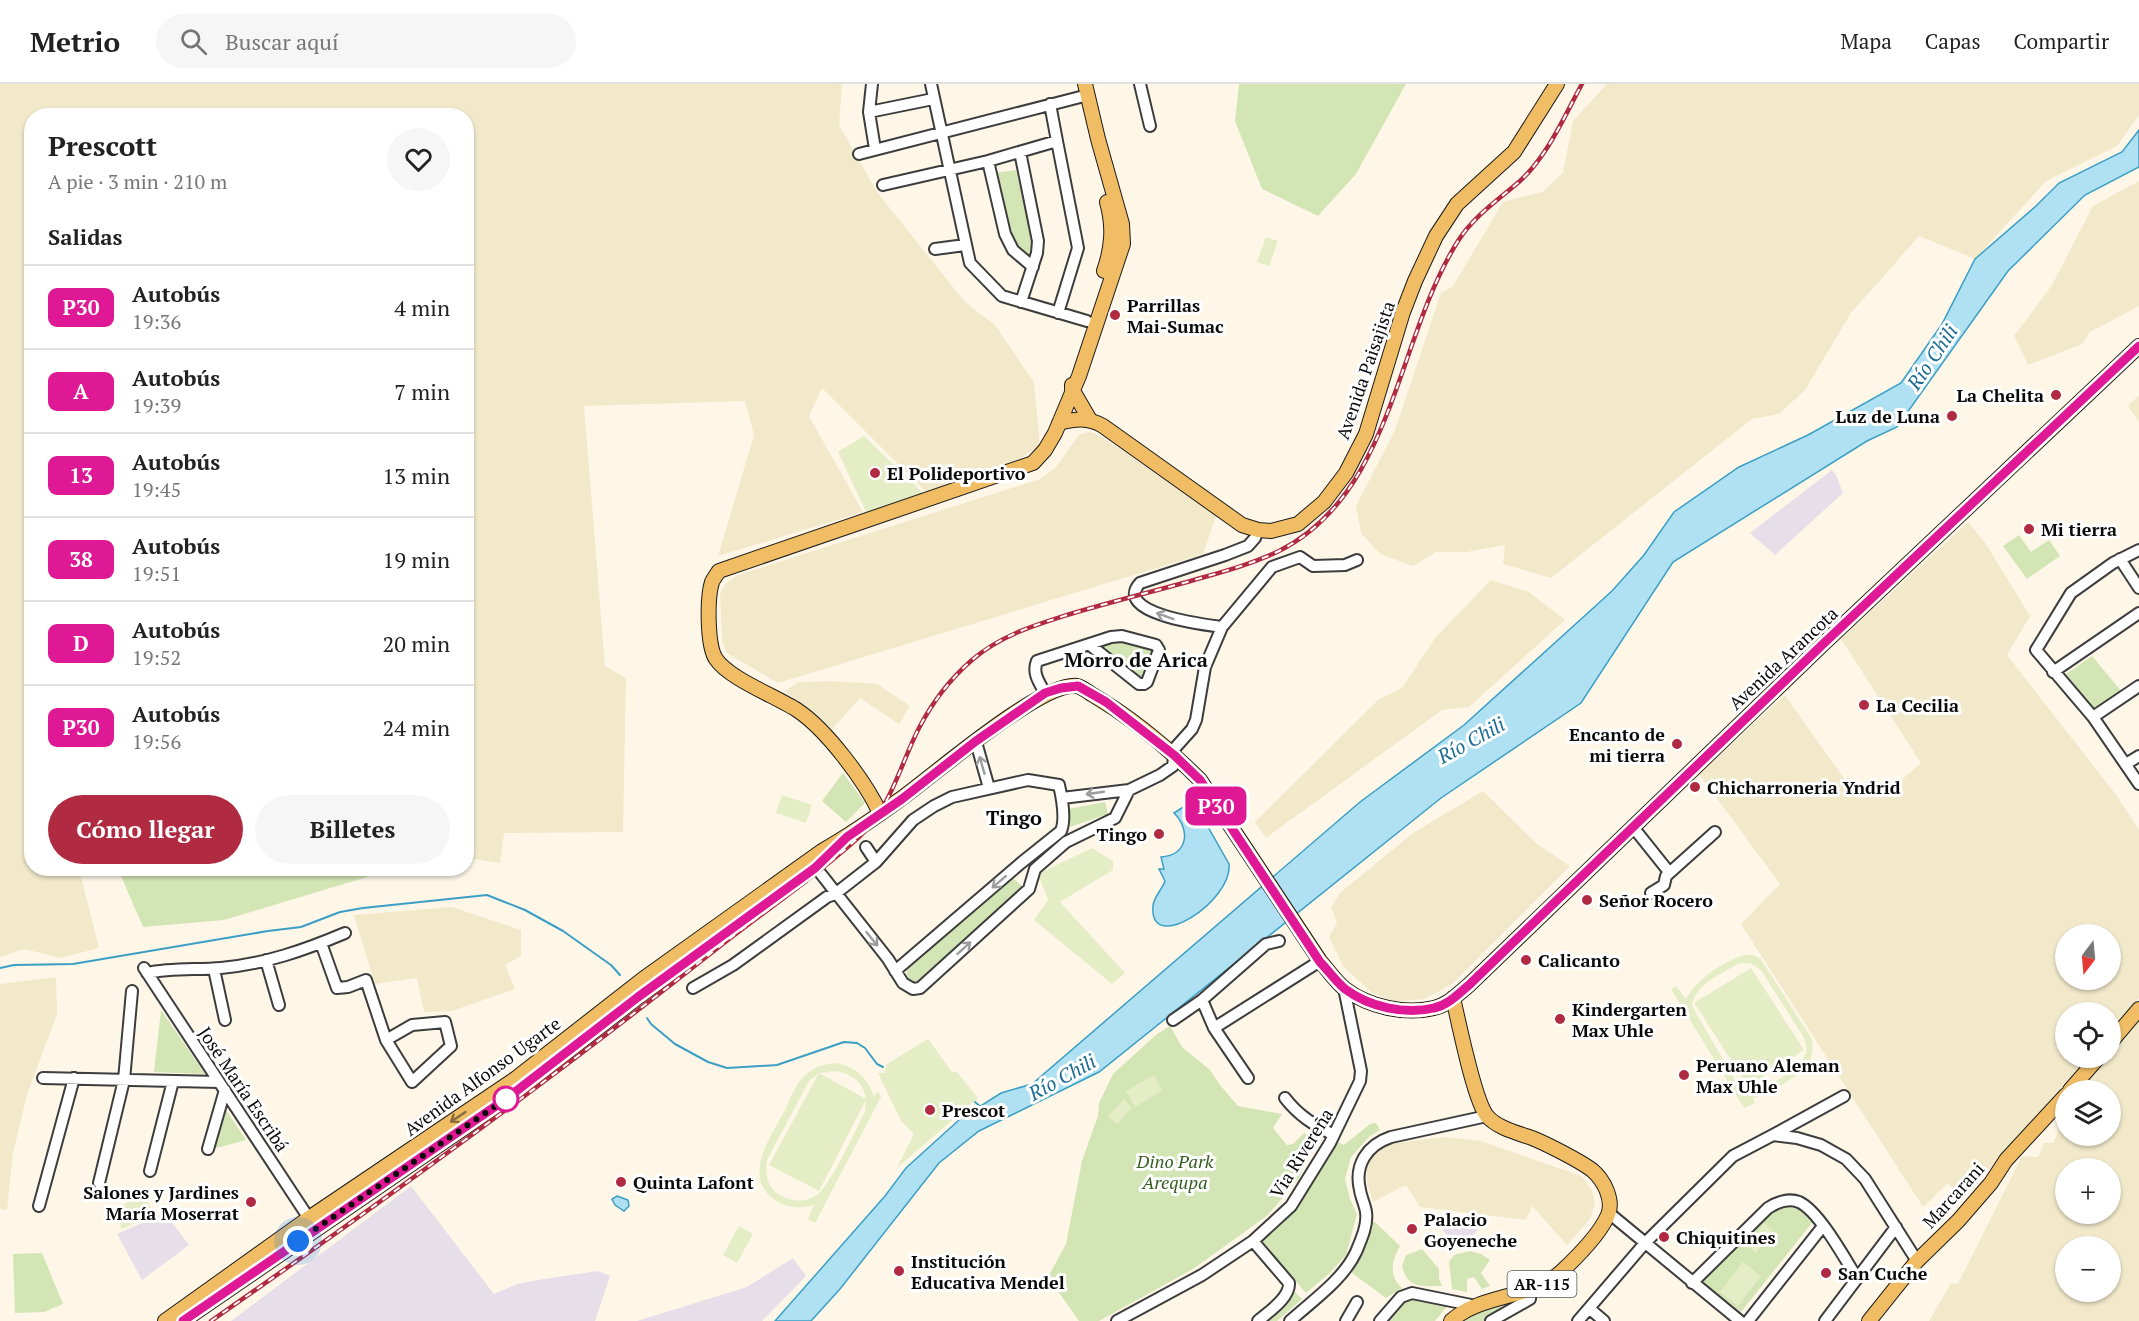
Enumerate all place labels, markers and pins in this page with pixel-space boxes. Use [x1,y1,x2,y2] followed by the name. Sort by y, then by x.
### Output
[1127,293,1224,338] place label: Parrillas Mai-Sumac
[1108,308,1122,322] marker: Parrillas Mai-Sumac
[1957,383,2044,407] place label: La Chelita
[2049,388,2063,402] marker: La Chelita
[1836,404,1940,428] place label: Luz de Luna
[1945,409,1959,423] marker: Luz de Luna
[887,461,1026,485] place label: El Polideportivo
[868,466,882,480] marker: El Polideportivo
[2041,517,2117,541] place label: Mi tierra
[2022,522,2036,536] marker: Mi tierra
[1876,693,1959,717] place label: La Cecilia
[1857,698,1871,712] marker: La Cecilia
[1569,722,1665,767] place label: Encanto de mi tierra
[1670,737,1684,751] marker: Encanto de mi tierra
[1707,775,1901,799] place label: Chicharroneria Yndrid
[1688,780,1702,794] marker: Chicharroneria Yndrid
[1097,822,1147,846] place label: Tingo
[1152,827,1166,841] marker: Tingo
[1599,888,1713,912] place label: Señor Rocero
[1580,893,1594,907] marker: Señor Rocero
[1538,948,1620,972] place label: Calicanto
[1519,953,1533,967] marker: Calicanto
[1572,997,1687,1042] place label: Kindergarten Max Uhle
[1553,1012,1567,1026] marker: Kindergarten Max Uhle
[1696,1053,1840,1098] place label: Peruano Aleman Max Uhle
[1677,1068,1691,1082] marker: Peruano Aleman Max Uhle
[493,1086,519,1112] unlabelled marker
[942,1098,1005,1122] place label: Prescot
[923,1103,937,1117] marker: Prescot
[633,1170,754,1194] place label: Quinta Lafont
[614,1175,628,1189] marker: Quinta Lafont
[83,1180,239,1225] place label: Salones y Jardines María Moserrat
[244,1195,258,1209] marker: Salones y Jardines María Moserrat
[1424,1207,1518,1252] place label: Palacio Goyeneche
[1405,1222,1419,1236] marker: Palacio Goyeneche
[1676,1225,1776,1249] place label: Chiquitines
[1657,1230,1671,1244] marker: Chiquitines
[911,1249,1065,1294] place label: Institución Educativa Mendel
[1838,1261,1928,1285] place label: San Cuche
[892,1264,906,1278] marker: Institución Educativa Mendel
[1819,1266,1833,1280] marker: San Cuche

